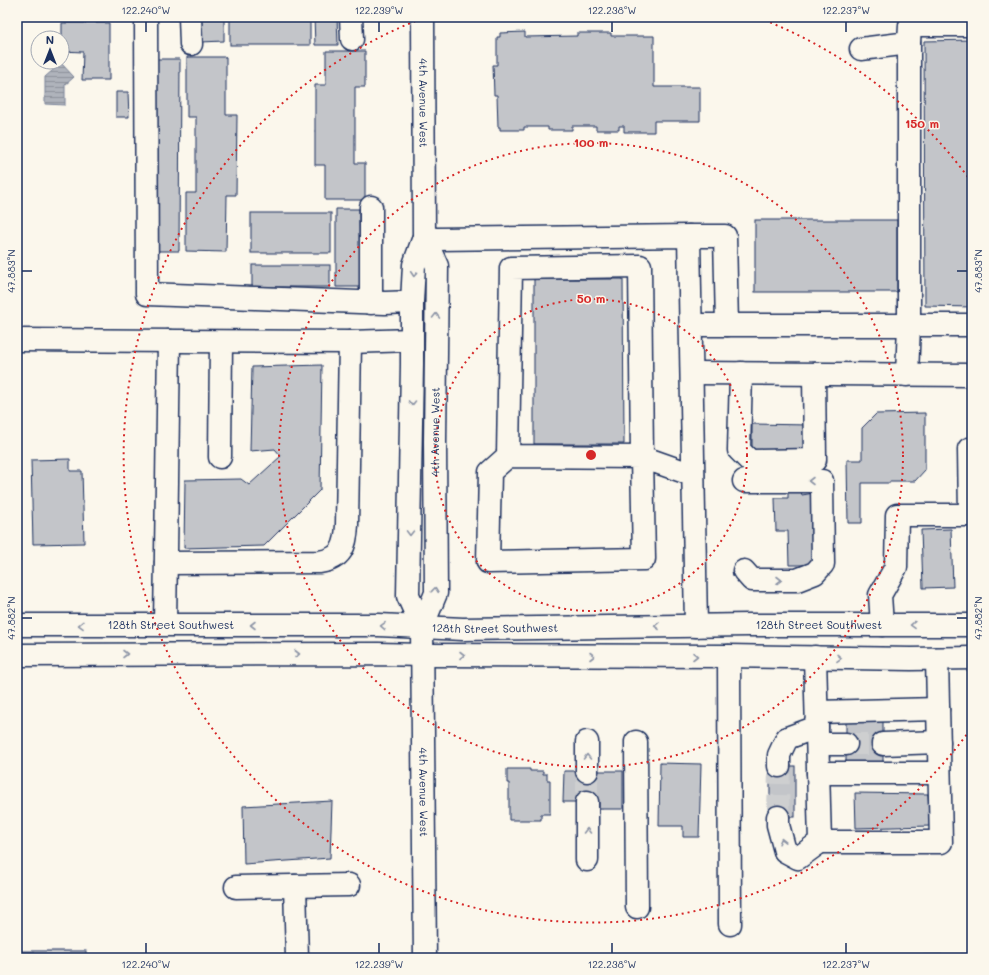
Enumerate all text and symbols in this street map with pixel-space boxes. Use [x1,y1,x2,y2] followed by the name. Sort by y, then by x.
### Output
[122,3,171,17] text: 122.240°W
[355,3,403,17] text: 122.239°W
[588,3,637,17] text: 122.238°W
[822,3,870,17] text: 122.237°W
[30,30,70,70] north arrow
[46,32,54,47] text: N
[416,58,432,148] street label: 4th Avenue West
[905,115,939,131] text: 150 m
[574,134,608,150] text: 100 m
[4,249,18,293] text: 47.883°N
[971,249,985,293] text: 47.883°N
[409,271,418,277] one-way arrow
[577,290,605,306] text: 50 m
[432,313,440,319] one-way arrow
[427,387,443,477] street label: 4th Avenue West
[408,400,416,406] one-way arrow
[584,448,598,462] centre of rings
[808,477,814,485] one-way arrow
[405,530,414,536] one-way arrow
[776,576,782,584] one-way arrow
[430,587,439,593] one-way arrow
[4,596,18,640] text: 47.882°N
[971,596,985,640] text: 47.882°N
[108,617,234,632] street label: 128th Street Southwest
[756,617,882,632] street label: 128th Street Southwest
[431,620,558,636] street label: 128th Street Southwest
[78,621,84,629] one-way arrow
[250,621,256,629] one-way arrow
[380,621,386,630] one-way arrow
[910,621,916,629] one-way arrow
[654,622,660,630] one-way arrow
[122,650,128,659] one-way arrow
[294,650,300,658] one-way arrow
[459,651,465,659] one-way arrow
[589,651,595,660] one-way arrow
[692,652,698,660] one-way arrow
[836,653,842,662] one-way arrow
[416,747,432,837] street label: 4th Avenue West
[583,754,591,760] one-way arrow
[583,828,591,834] one-way arrow
[779,837,787,844] one-way arrow
[122,957,171,971] text: 122.240°W
[355,957,403,971] text: 122.239°W
[588,957,637,971] text: 122.238°W
[822,957,870,971] text: 122.237°W

